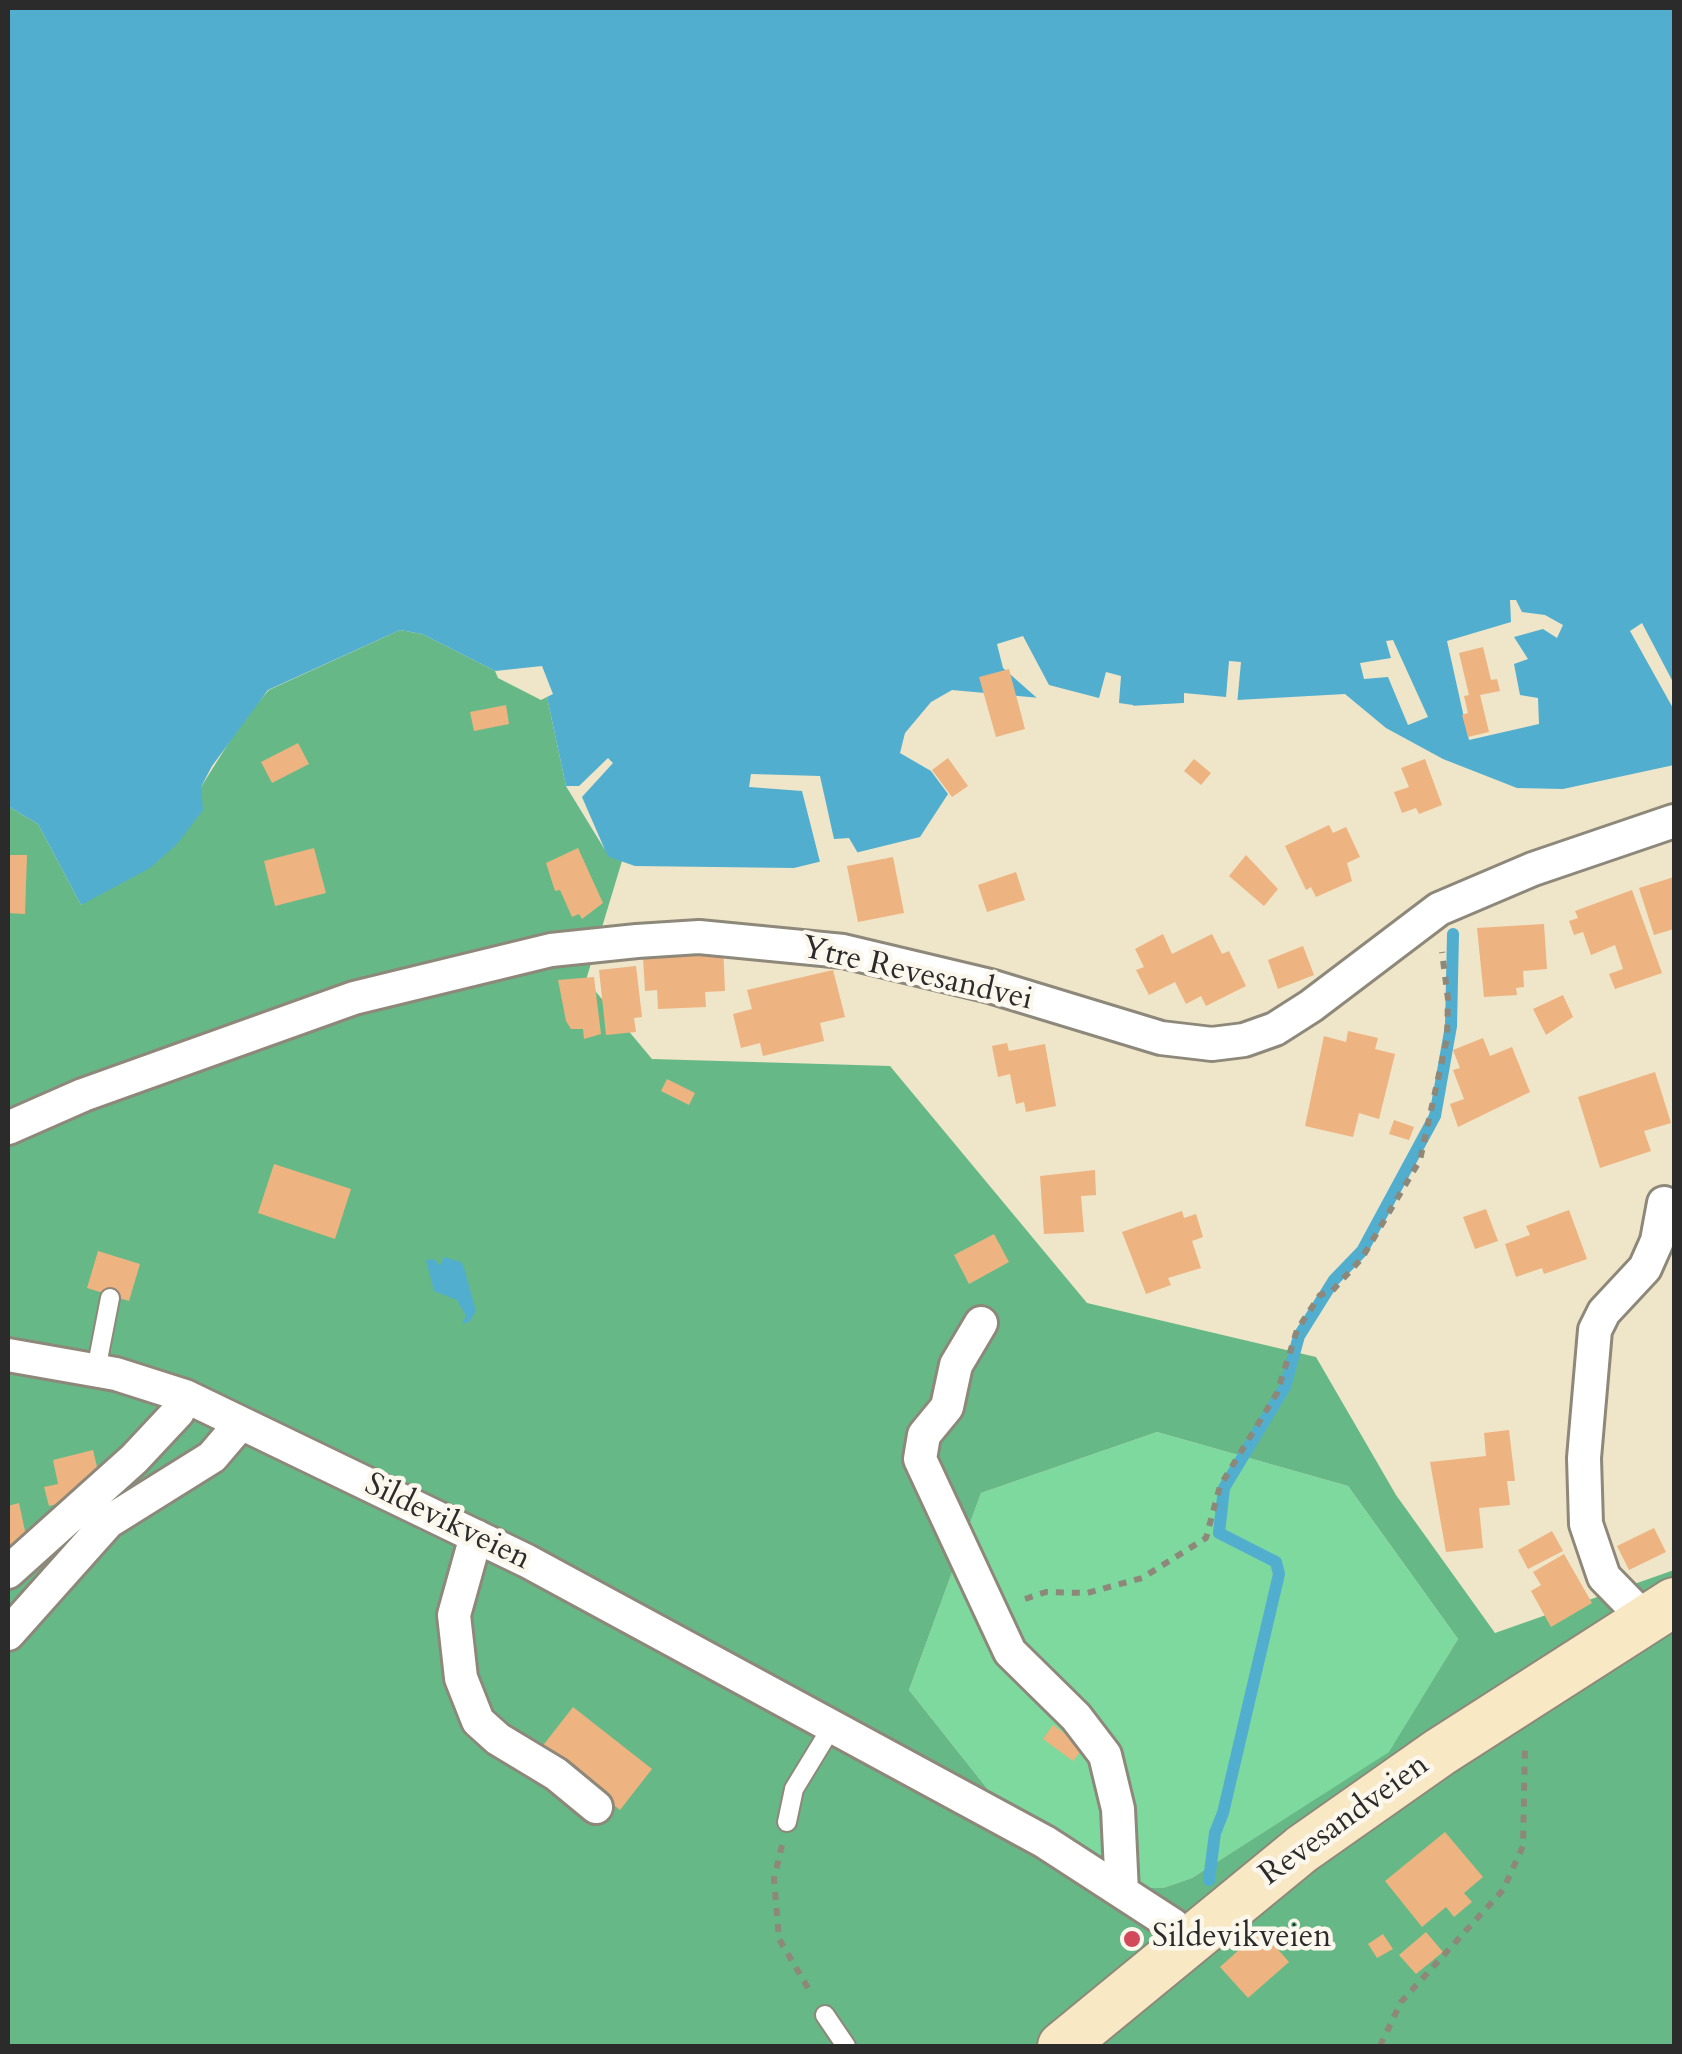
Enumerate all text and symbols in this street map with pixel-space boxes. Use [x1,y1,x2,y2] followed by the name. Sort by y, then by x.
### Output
[798,930,1036,1020] street label: Ytre Revesandvei
[358,1466,536,1580] street label: Sildevikveien
[1253,1747,1437,1895] street label: Revesandveien
[1152,1920,1331,1958] place label: Sildevikveien
[1121,1928,1143,1950] marker: Sildevikveien

